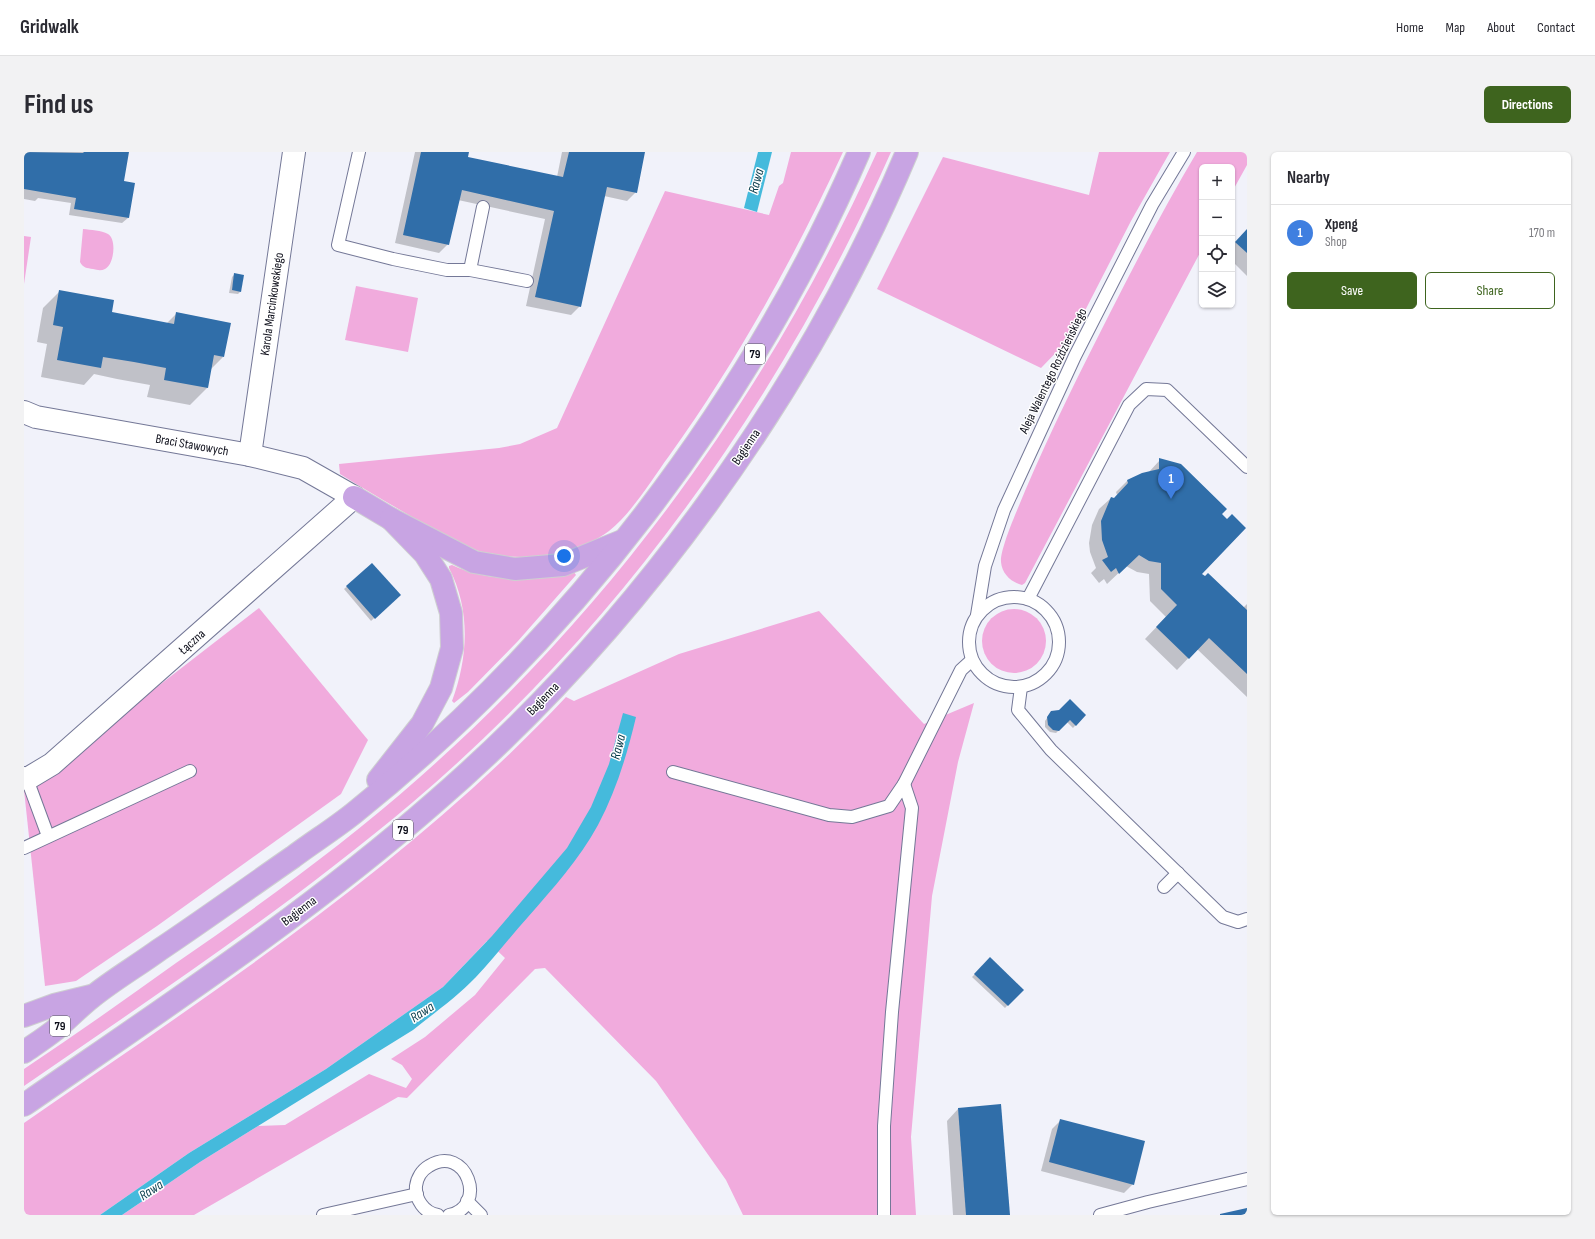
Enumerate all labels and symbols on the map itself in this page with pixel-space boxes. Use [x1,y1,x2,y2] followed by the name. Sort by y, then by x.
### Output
[745,166,768,195] water label: Rawa
[257,251,287,357] street label: Karola Marcinkowskiego
[1015,306,1090,437] street label: Aleja Walentego Roździeńskiego
[745,344,765,364] road number: 79
[728,426,764,468] street label: Bagienna
[154,431,230,459] street label: Braci Stawowych
[1158,466,1184,499] pin: 1
[554,546,574,566] your location
[175,626,209,659] street label: Łączna
[523,679,563,719] street label: Bagienna
[607,732,629,761] water label: Rawa
[393,820,413,840] road number: 79
[278,893,320,929] street label: Bagienna
[407,998,437,1026] water label: Rawa
[50,1016,70,1036] road number: 79
[136,1176,166,1204] water label: Rawa

